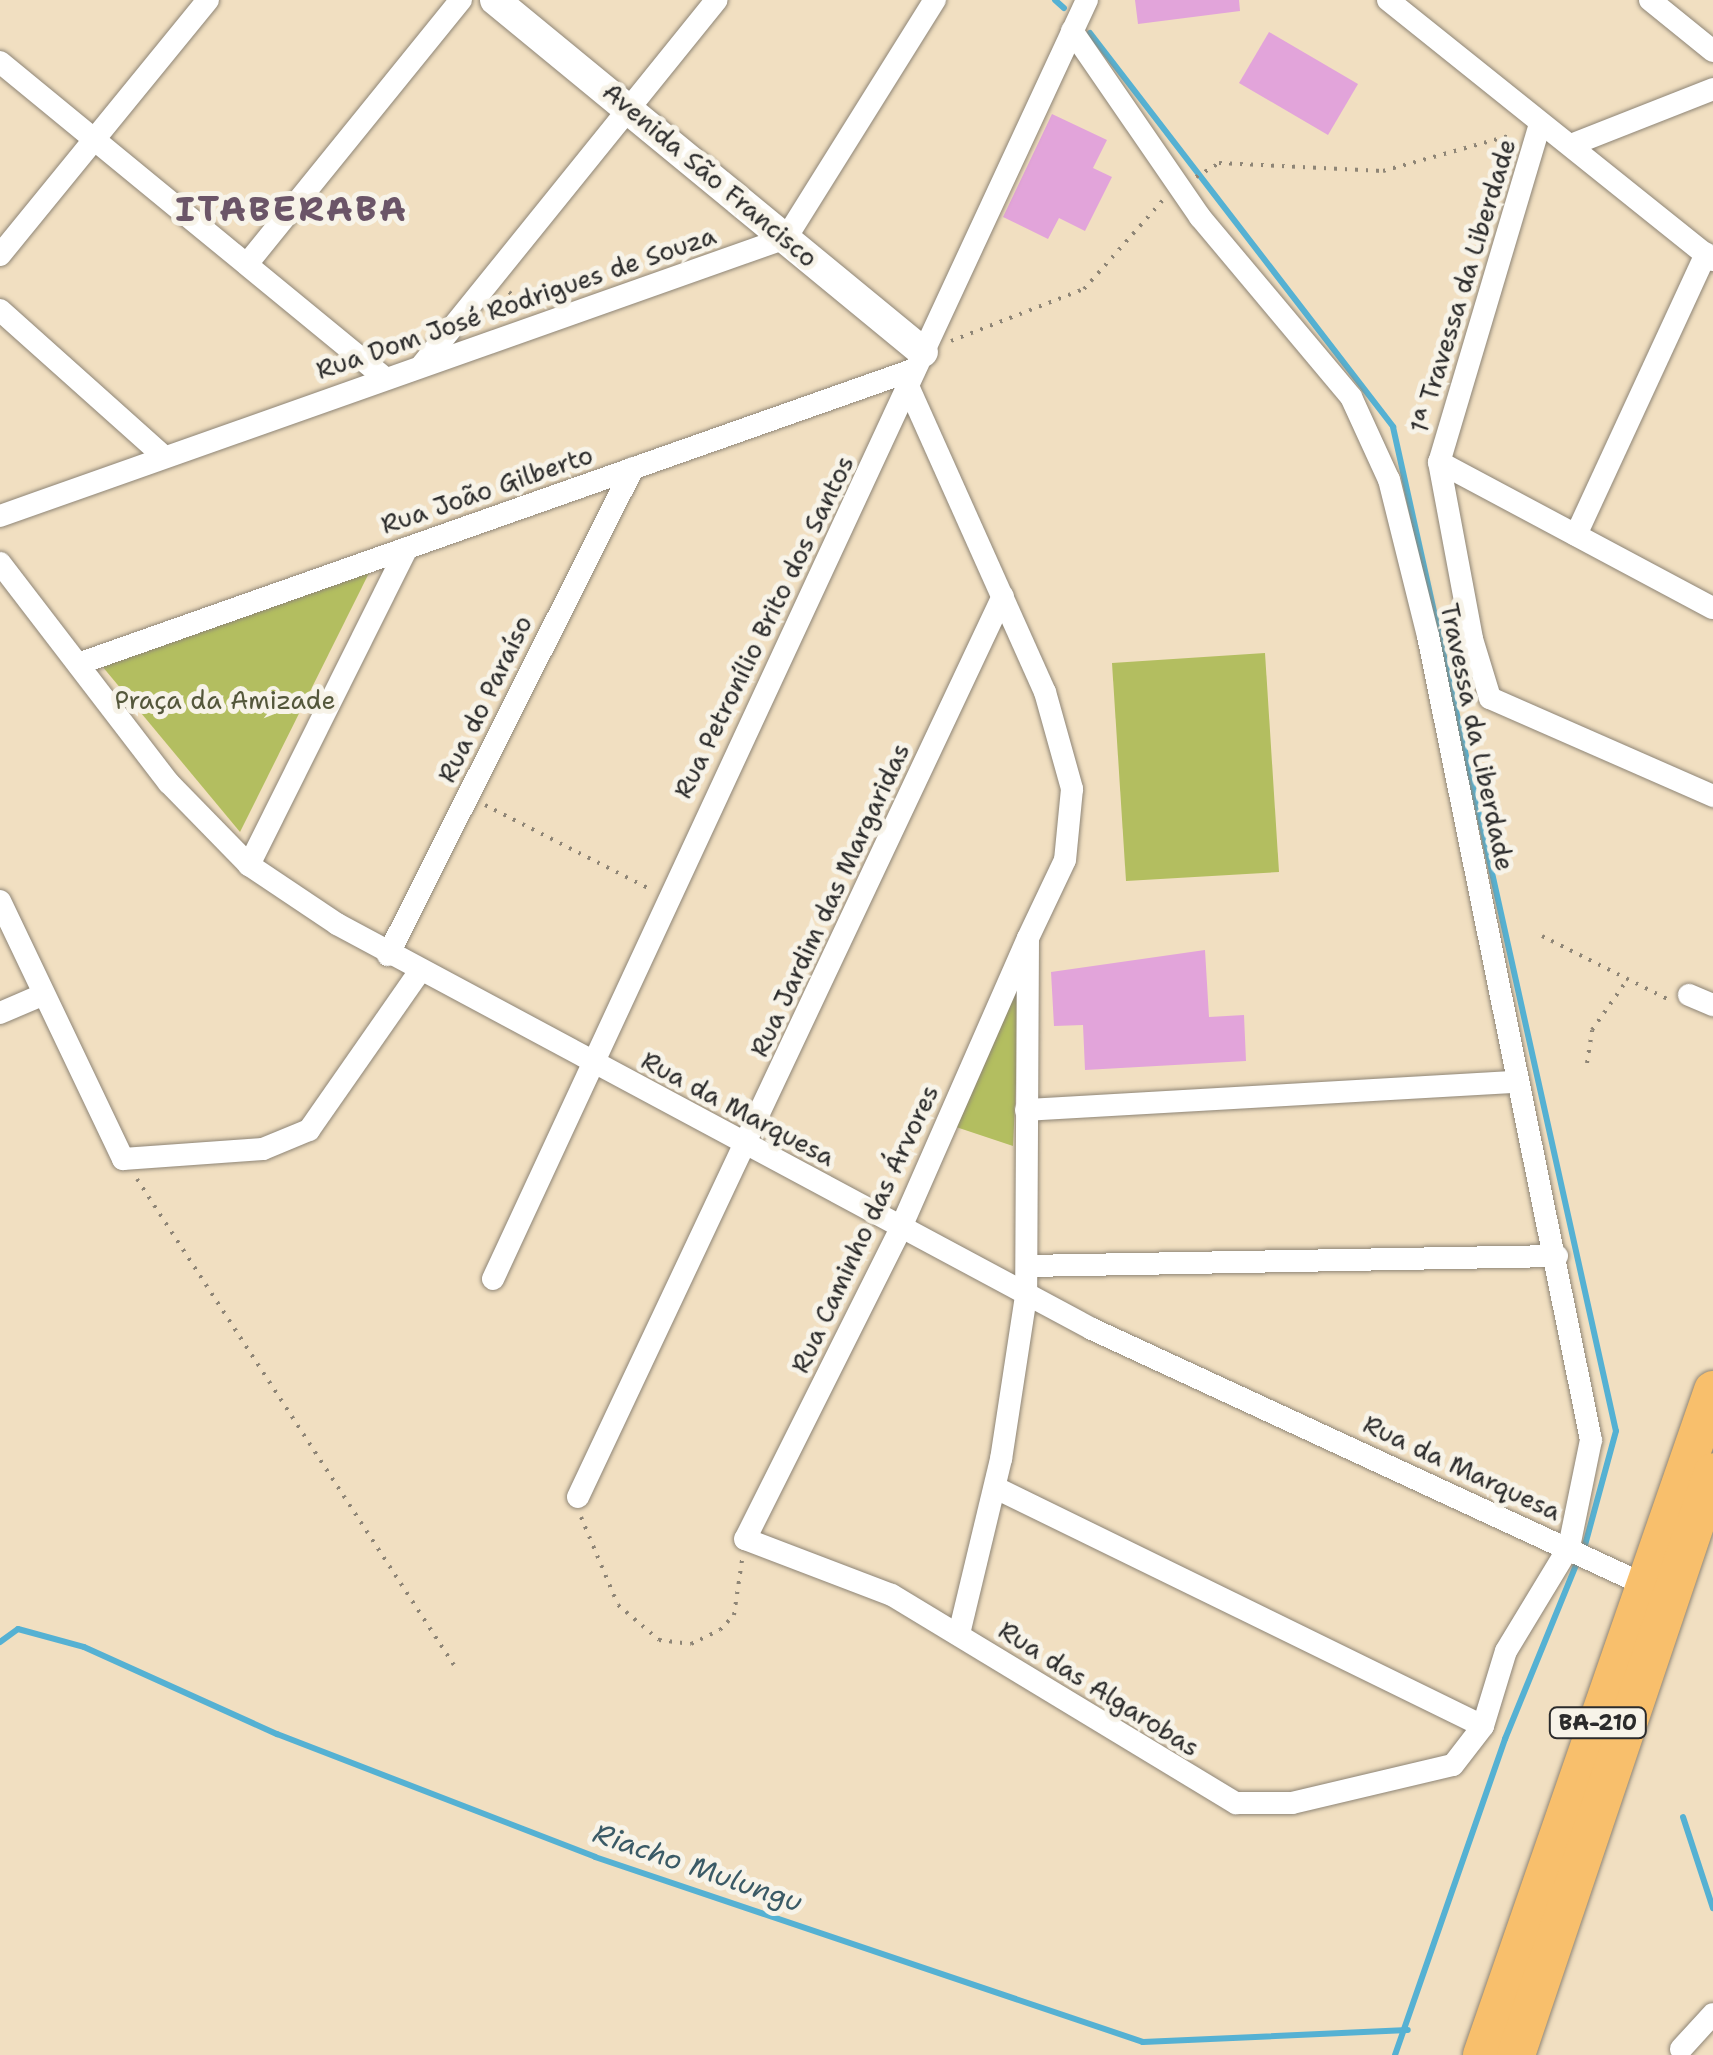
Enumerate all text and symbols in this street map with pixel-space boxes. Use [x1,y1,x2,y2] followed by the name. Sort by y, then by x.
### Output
[597,77,823,273] street label: Avenida São Francisco
[1404,135,1522,437] street label: 1ª Travessa da Liberdade
[175,188,409,230] district label: ITABERABA
[312,220,720,386] street label: Rua Dom José Rodrigues de Souza
[377,440,597,540] street label: Rua João Gilberto
[668,451,860,803] street label: Rua Petronílio Brito dos Santos
[1434,601,1520,873] street label: Travessa da Liberdade
[432,611,538,787] street label: Rua do Paraíso
[114,685,336,715] park label: Praça da Amizade
[744,739,916,1061] street label: Rua Jardim das Margaridas
[636,1045,840,1173] street label: Rua da Marquesa
[785,1080,945,1378] street label: Rua Caminho das Árvores
[1358,1409,1566,1527] street label: Rua da Marquesa
[993,1615,1205,1763] street label: Rua das Algarobas
[1548,1706,1648,1740] road number: BA-210
[589,1815,807,1919] water label: Riacho Mulungu

